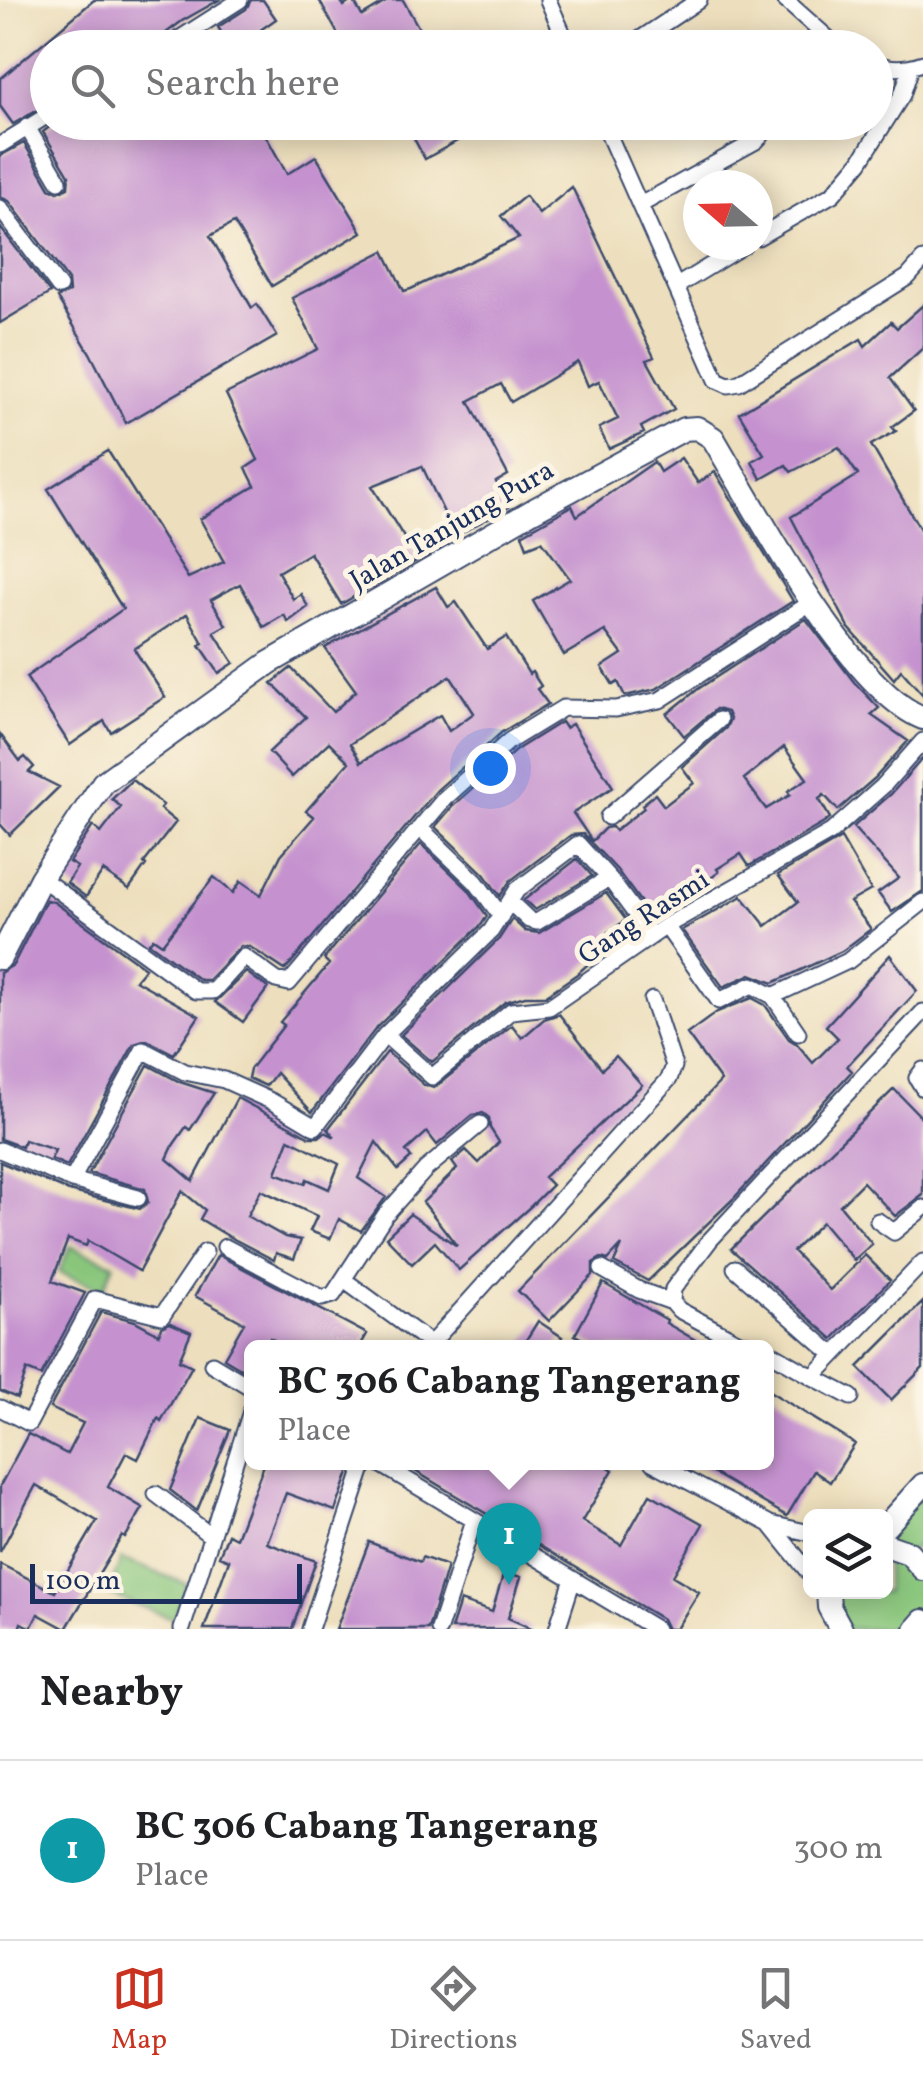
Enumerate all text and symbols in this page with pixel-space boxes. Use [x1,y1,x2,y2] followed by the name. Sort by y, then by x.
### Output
[30,30,893,140] search box
[65,58,120,113] icon: search
[145,59,340,112] text: Search here
[683,170,773,260] north arrow
[343,452,562,601] street label: Jalan Tanjung Pura
[465,743,516,794] your location
[571,861,718,975] street label: Gang Rasmi
[244,1340,774,1470] popup
[277,1357,741,1410] text: BC 306 Cabang Tangerang
[277,1410,351,1454] text: Place
[476,1502,542,1585] pin: 1
[803,1509,893,1599] map controls
[803,1509,893,1599] button: layers
[30,1559,302,1604] scale bar
[45,1562,120,1601] text: 100 m
[40,1665,183,1724] text: Nearby
[135,1802,598,1855] text: BC 306 Cabang Tangerang
[66,1828,79,1872] text: 1
[793,1828,883,1872] text: 300 m
[135,1855,209,1899] text: Place
[111,1961,167,2060] tab: Map
[389,1961,518,2060] tab: Directions
[740,1961,812,2060] tab: Saved

